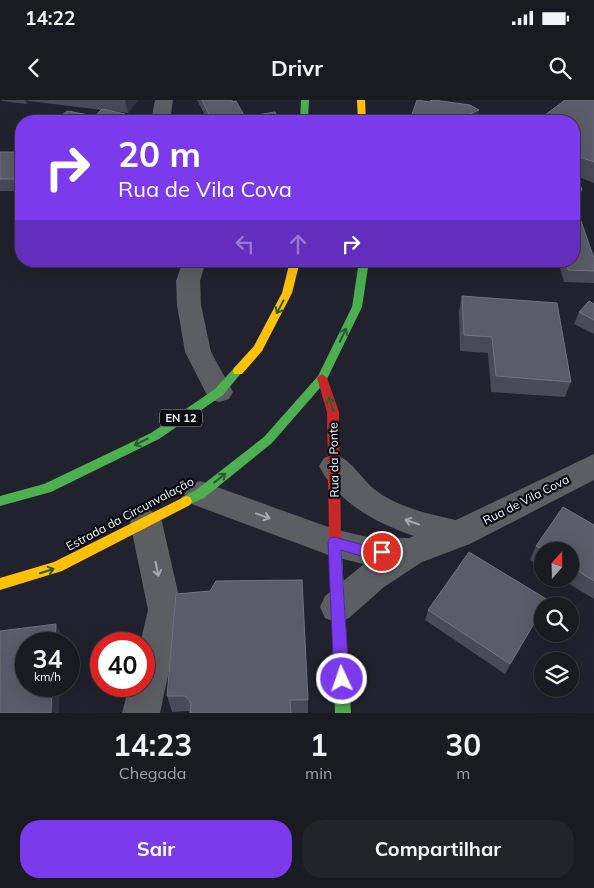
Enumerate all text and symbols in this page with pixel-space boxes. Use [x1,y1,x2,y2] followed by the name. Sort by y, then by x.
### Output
[25,6,75,30] text: 14:22
[20,54,48,82] icon: back
[271,54,323,82] text: Drivr
[546,54,574,82] icon: search
[118,132,201,176] text: 20 m
[35,135,100,200] icon: right
[118,175,292,203] text: Rua de Vila Cova
[231,230,259,258] icon: left
[284,230,312,258] icon: ahead
[337,230,365,258] icon: right
[275,300,285,315] one-way arrow
[338,327,348,342] one-way arrow
[325,396,335,412] one-way arrow
[160,410,202,426] road number: EN 12
[325,422,342,498] street label: Rua da Ponte
[134,438,149,447] one-way arrow
[480,471,571,528] street label: Rua de Vila Cova
[63,473,196,554] street label: Estrada da Circunvalação
[214,473,227,484] one-way arrow
[254,512,270,521] one-way arrow
[404,516,420,526] one-way arrow
[361,531,403,573] pin
[368,538,396,566] icon: arrive
[534,542,579,588] north arrow
[534,542,579,697] map controls
[153,561,162,577] one-way arrow
[38,565,54,575] one-way arrow
[534,597,579,642] button: search
[90,632,155,697] speed limit sign: 40
[32,643,63,674] text: 34
[315,652,367,704] position arrow
[534,652,579,697] button: layers
[34,669,61,684] text: km/h
[113,726,192,764] text: 14:23
[310,726,328,764] text: 1
[445,726,481,764] text: 30
[119,763,186,783] text: Chegada
[305,763,332,783] text: min
[456,763,470,783] text: m
[20,820,292,878] button: Sair
[302,820,574,878] button: Compartilhar

